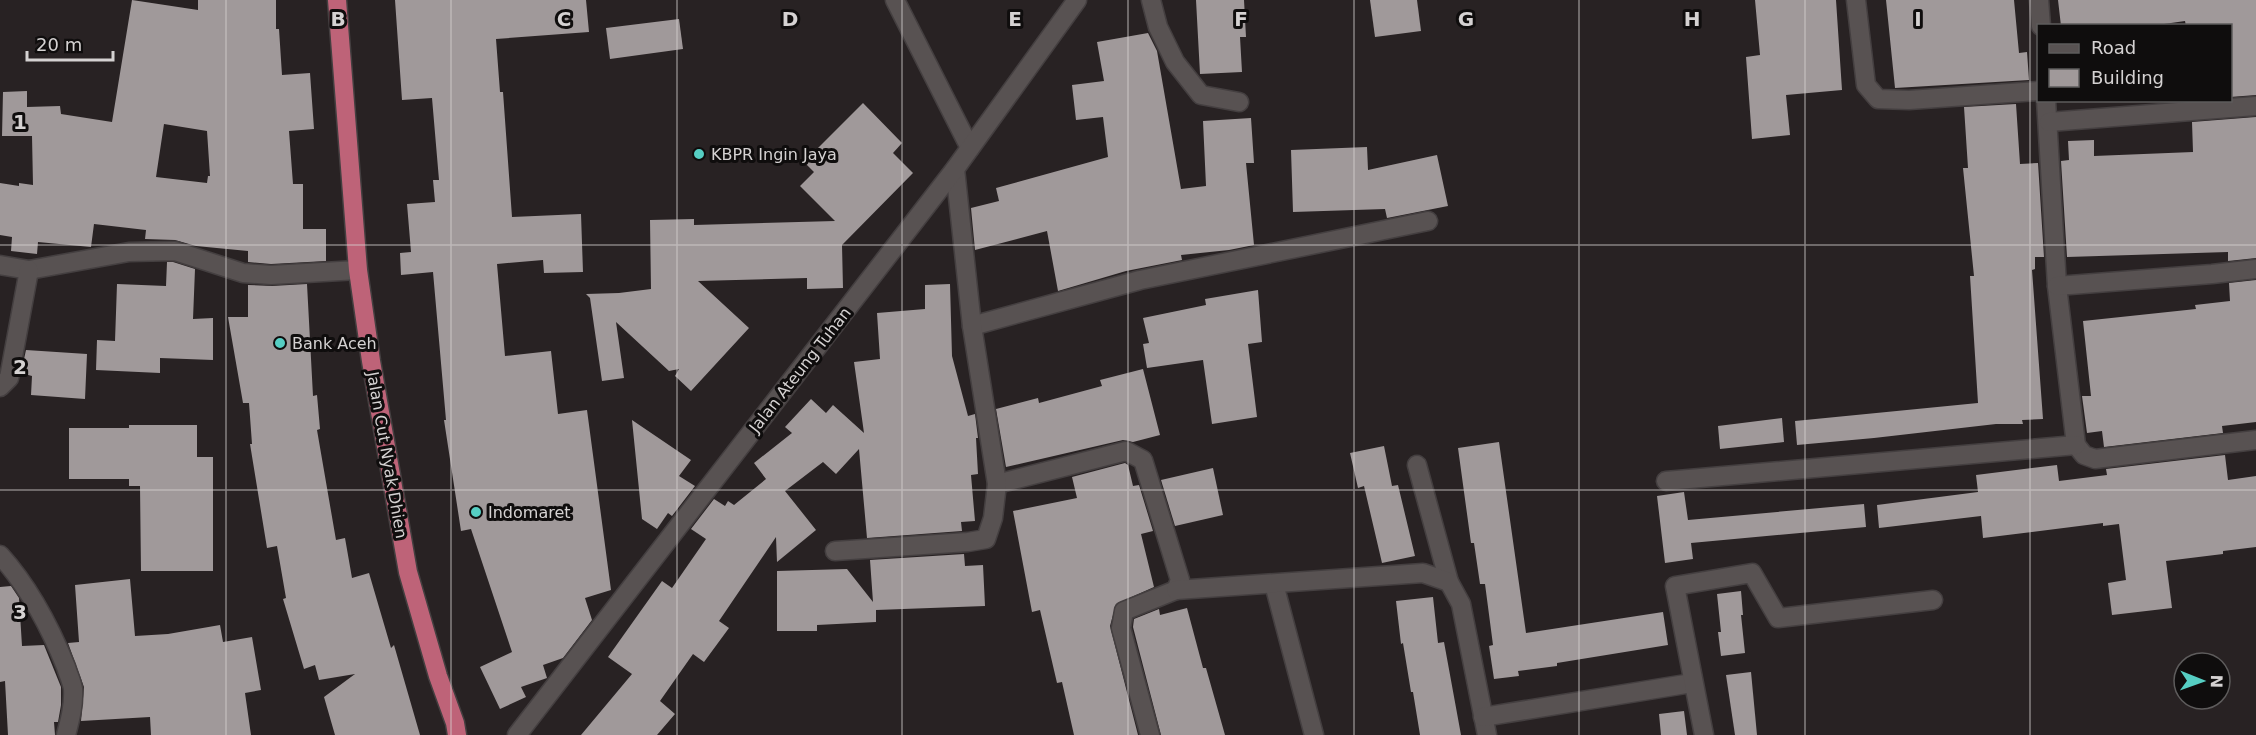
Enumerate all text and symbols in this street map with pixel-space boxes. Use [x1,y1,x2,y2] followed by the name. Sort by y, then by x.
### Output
[330,7,346,31] text: B
[557,7,571,31] text: C
[782,7,798,31] text: D
[1008,7,1022,31] text: E
[1234,7,1248,31] text: F
[1458,7,1474,31] text: G
[1684,7,1700,31] text: H
[1914,7,1922,31] text: I
[27,24,112,62] scale bar
[2037,24,2232,102] legend
[36,34,82,55] text: 20 m
[2091,37,2136,58] text: Road
[2091,67,2164,88] text: Building
[13,110,27,134] text: 1
[711,145,837,164] place label: KBPR Ingin Jaya
[692,147,706,161] marker: KBPR Ingin Jaya
[745,304,855,437] street label: Jalan Ateung Tuhan
[292,334,377,353] place label: Bank Aceh
[273,336,287,350] marker: Bank Aceh
[13,355,27,379] text: 2
[363,369,411,540] street label: Jalan Cut Nyak Dhien
[488,503,571,522] place label: Indomaret
[469,505,483,519] marker: Indomaret
[13,600,27,624] text: 3
[2172,651,2232,711] north arrow
[2207,674,2226,688] text: N

